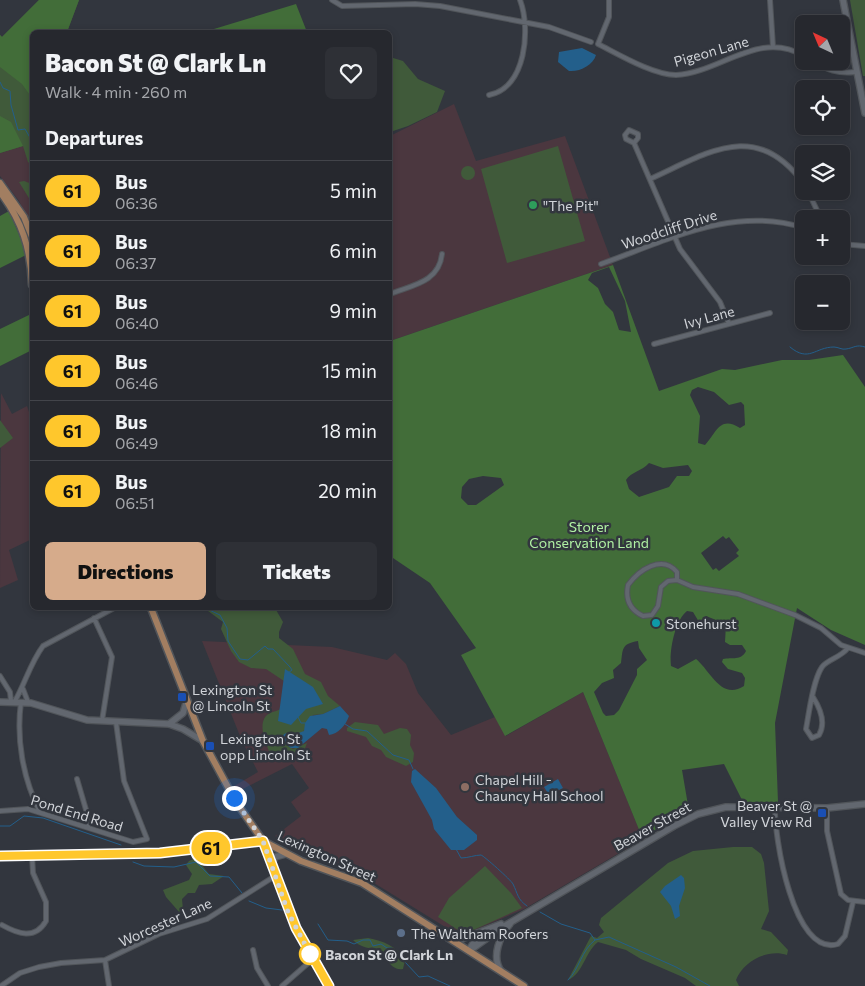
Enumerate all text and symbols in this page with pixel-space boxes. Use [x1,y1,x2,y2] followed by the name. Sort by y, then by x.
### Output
[795,15,850,70] north arrow
[795,15,850,330] map controls
[672,32,750,70] street label: Pigeon Lane
[325,47,377,99] button: heart
[45,48,266,77] text: Bacon St @ Clark Ln
[795,80,850,135] button: locate
[45,82,187,101] text: Walk · 4 min · 260 m
[45,126,143,149] text: Departures
[795,145,850,200] button: layers
[115,170,147,193] text: Bus
[330,179,377,202] text: 5 min
[63,180,82,202] text: 61
[115,193,158,212] text: 06:36
[543,197,599,214] place label: "The Pit"
[527,199,539,211] marker: "The Pit"
[619,206,719,252] street label: Woodcliff Drive
[795,210,850,265] button: +
[115,230,147,253] text: Bus
[329,239,377,262] text: 6 min
[63,240,82,262] text: 61
[115,253,156,272] text: 06:37
[795,275,850,330] button: −
[115,290,147,313] text: Bus
[329,299,377,322] text: 9 min
[63,300,82,322] text: 61
[682,302,736,332] street label: Ivy Lane
[115,313,159,332] text: 06:40
[115,350,147,373] text: Bus
[322,359,377,382] text: 15 min
[63,360,82,382] text: 61
[115,373,158,392] text: 06:46
[115,410,147,433] text: Bus
[321,419,377,442] text: 18 min
[63,420,82,442] text: 61
[115,433,158,452] text: 06:49
[115,470,147,493] text: Bus
[318,479,377,502] text: 20 min
[63,480,82,502] text: 61
[115,493,155,512] text: 06:51
[529,518,649,551] park label: Storer Conservation Land
[45,542,206,600] button: Directions
[216,542,377,600] button: Tickets
[666,615,737,632] place label: Stonehurst
[650,617,662,629] marker: Stonehurst
[192,681,273,714] place label: Lexington St @ Lincoln St
[176,691,188,703] marker: Lexington St @ Lincoln St
[220,730,311,763] place label: Lexington St opp Lincoln St
[204,740,216,752] marker: Lexington St opp Lincoln St
[475,771,604,804] place label: Chapel Hill - Chauncy Hall School
[459,781,471,793] marker: Chapel Hill - Chauncy Hall School
[222,786,247,811] your location
[29,791,125,835] street label: Pond End Road
[720,797,812,830] place label: Beaver St @ Valley View Rd
[610,798,694,854] street label: Beaver Street
[816,807,828,819] marker: Beaver St @ Valley View Rd
[275,827,379,885] street label: Lexington Street
[188,832,234,864] line badge: 61
[201,837,221,859] text: 61
[116,894,214,950] street label: Worcester Lane
[411,925,548,942] place label: The Waltham Roofers
[395,927,407,939] marker: The Waltham Roofers
[299,943,321,965] marker: Bacon St @ Clark Ln
[325,946,453,963] place label: Bacon St @ Clark Ln

